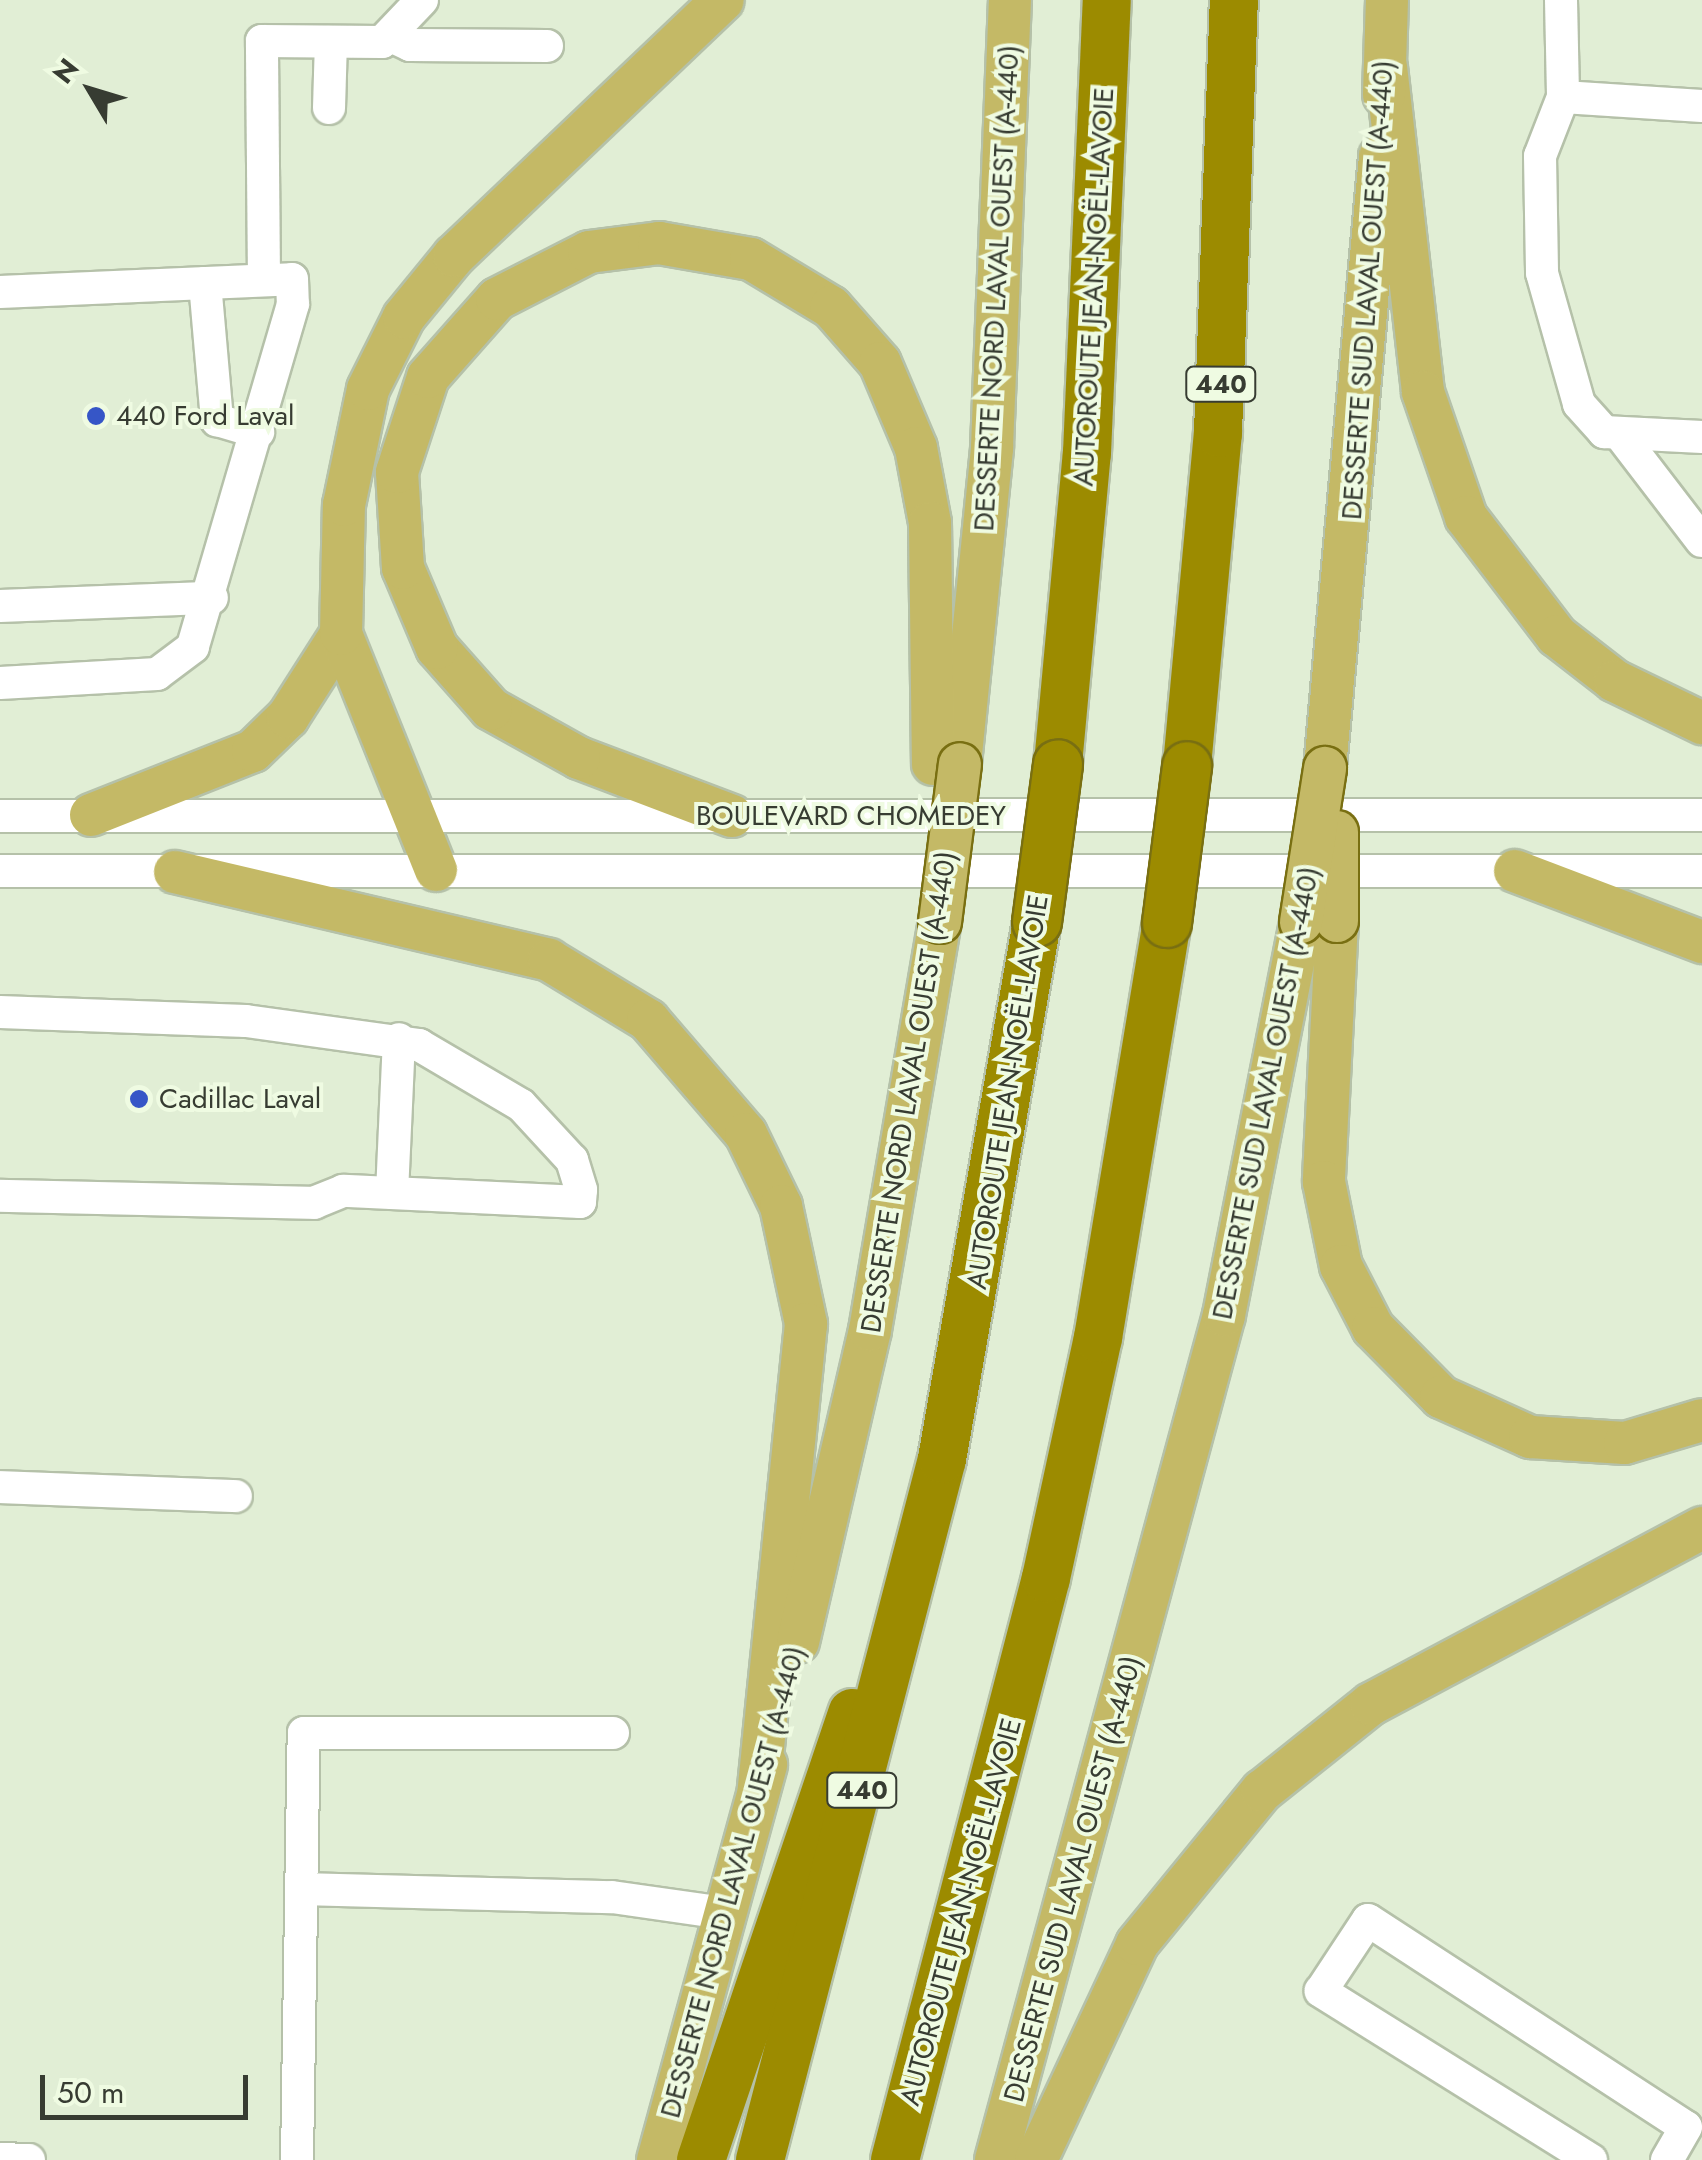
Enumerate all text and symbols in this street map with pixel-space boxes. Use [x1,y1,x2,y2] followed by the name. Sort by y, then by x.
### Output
[40,40,140,140] north arrow
[967,44,1027,532] street label: DESSERTE NORD LAVAL OUEST (A-440)
[43,50,89,93] text: N
[1335,59,1401,521] street label: DESSERTE SUD LAVAL OUEST (A-440)
[1067,87,1121,487] street label: AUTOROUTE JEAN-NOËL-LAVOIE
[1184,364,1258,404] road number: 440
[116,399,294,433] place label: 440 Ford Laval
[85,405,107,427] marker: 440 Ford Laval
[696,799,1006,833] street label: BOULEVARD CHOMEDEY
[854,849,964,1335] street label: DESSERTE NORD LAVAL OUEST (A-440)
[1206,864,1326,1322] street label: DESSERTE SUD LAVAL OUEST (A-440)
[960,892,1056,1292] street label: AUTOROUTE JEAN-NOËL-LAVOIE
[159,1082,321,1116] place label: Cadillac Laval
[128,1088,150,1110] marker: Cadillac Laval
[654,1642,812,2122] street label: DESSERTE NORD LAVAL OUEST (A-440)
[997,1652,1149,2106] street label: DESSERTE SUD LAVAL OUEST (A-440)
[893,1715,1029,2109] street label: AUTOROUTE JEAN-NOËL-LAVOIE
[824,1770,900,1810] road number: 440
[45,2055,252,2117] scale bar
[57,2071,124,2114] text: 50 m

